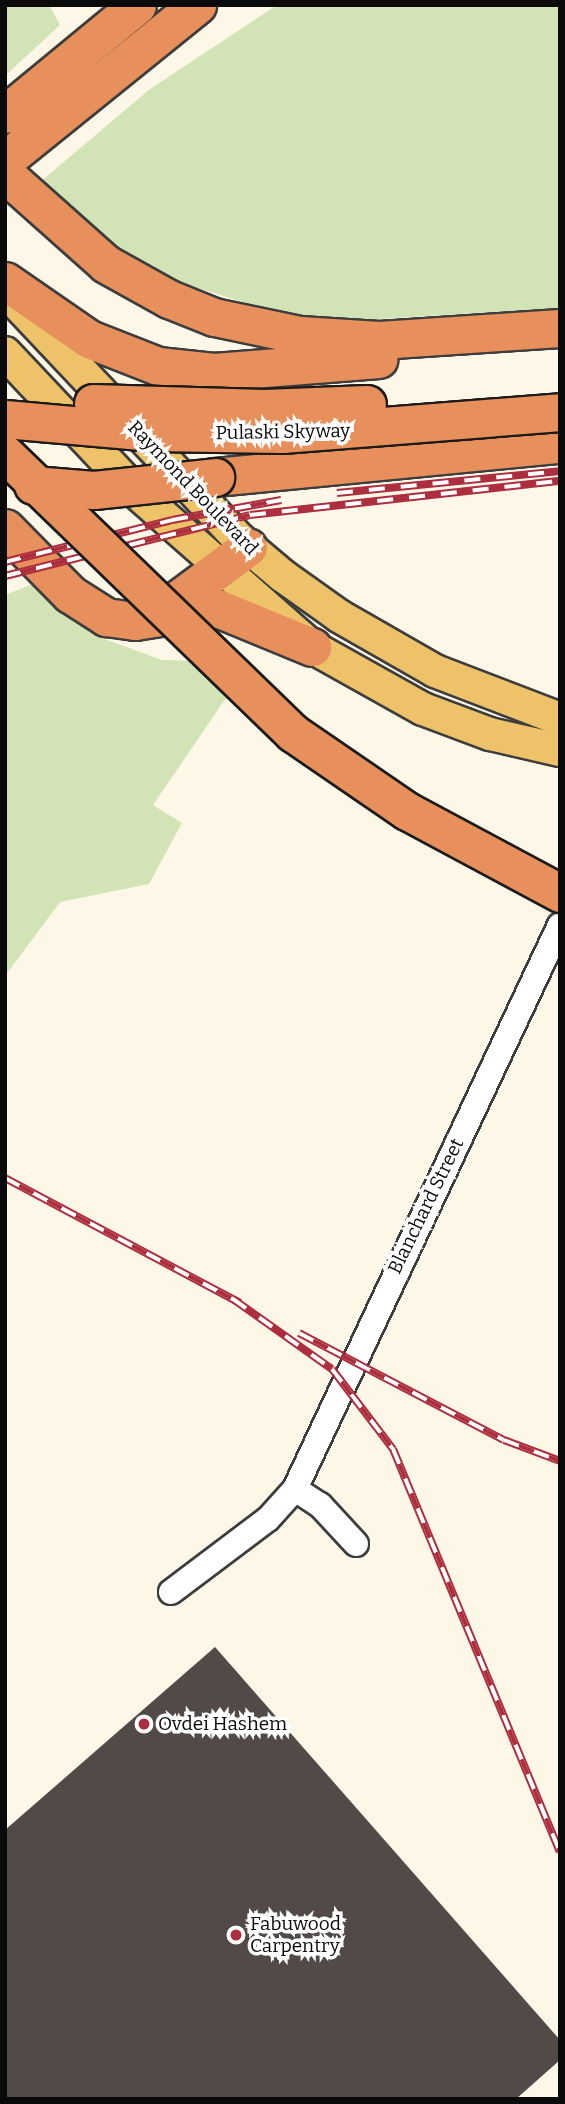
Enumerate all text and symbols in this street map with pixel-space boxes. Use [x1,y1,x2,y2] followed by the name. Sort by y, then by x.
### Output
[123,416,263,560] street label: Raymond Boulevard
[215,419,351,445] street label: Pulaski Skyway
[383,1135,469,1277] street label: Blanchard Street
[158,1713,287,1735] place label: Ovdei Hashem
[136,1716,152,1732] marker: Ovdei Hashem
[250,1913,341,1957] place label: Fabuwood Carpentry
[228,1927,244,1943] marker: Fabuwood Carpentry

